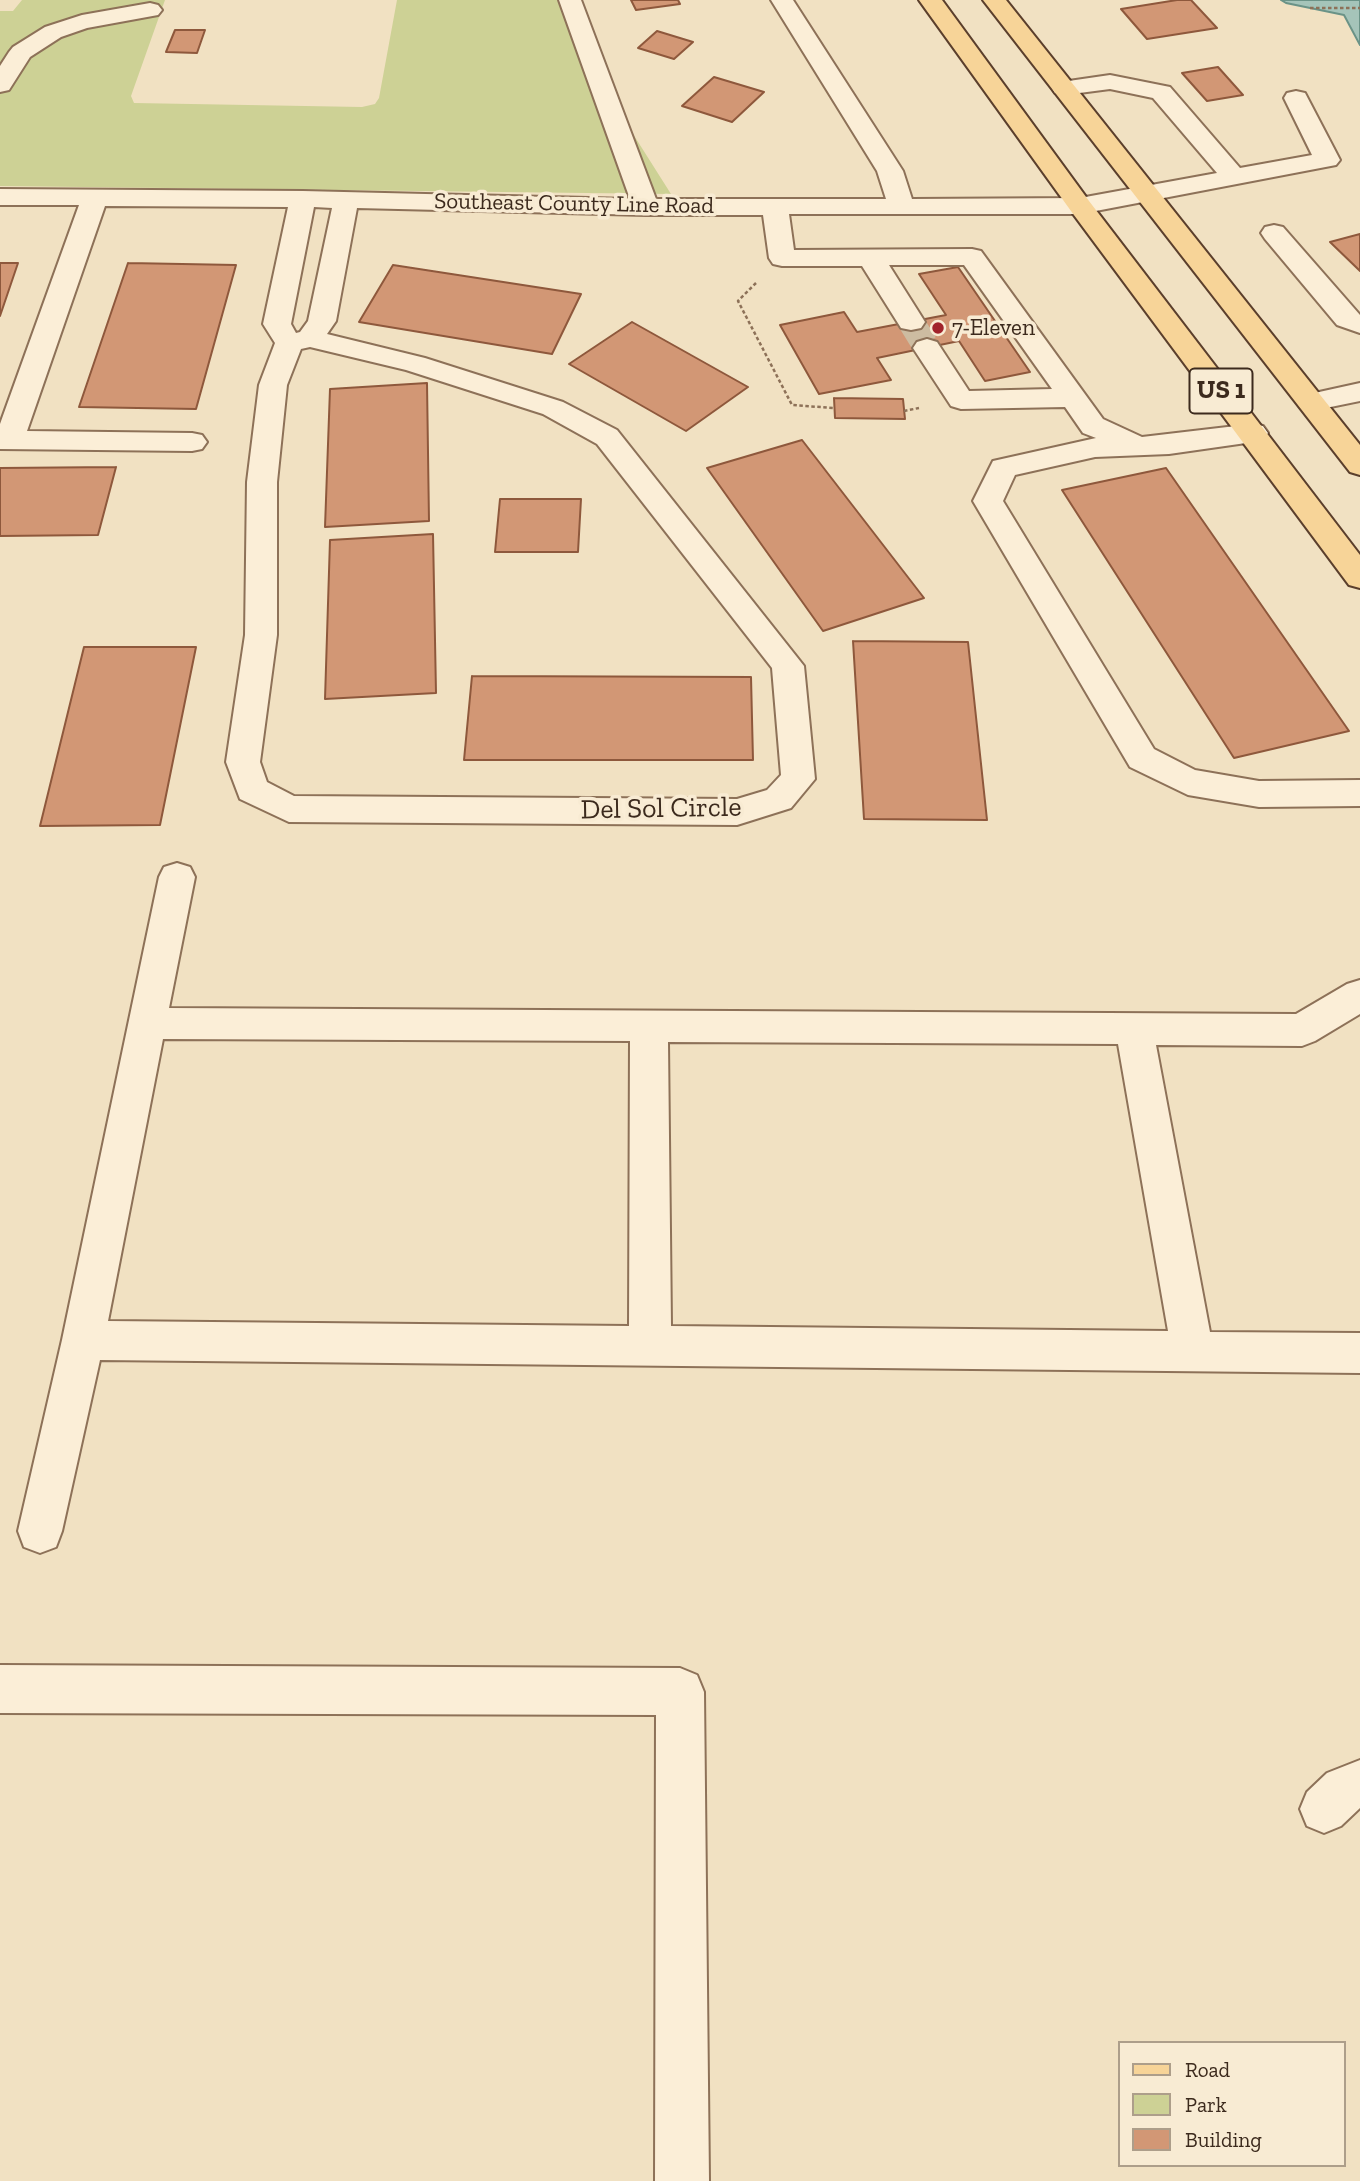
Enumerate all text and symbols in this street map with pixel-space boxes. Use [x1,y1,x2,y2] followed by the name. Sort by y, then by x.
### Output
[434,188,714,220] street label: Southeast County Line Road
[952,314,1035,342] place label: 7-Eleven
[930,320,946,336] marker: 7-Eleven
[1190,368,1252,414] road number: US 1
[580,791,742,827] street label: Del Sol Circle
[1118,2041,1346,2167] legend
[1185,2057,1230,2082] text: Road
[1185,2092,1227,2117] text: Park
[1185,2127,1262,2152] text: Building

